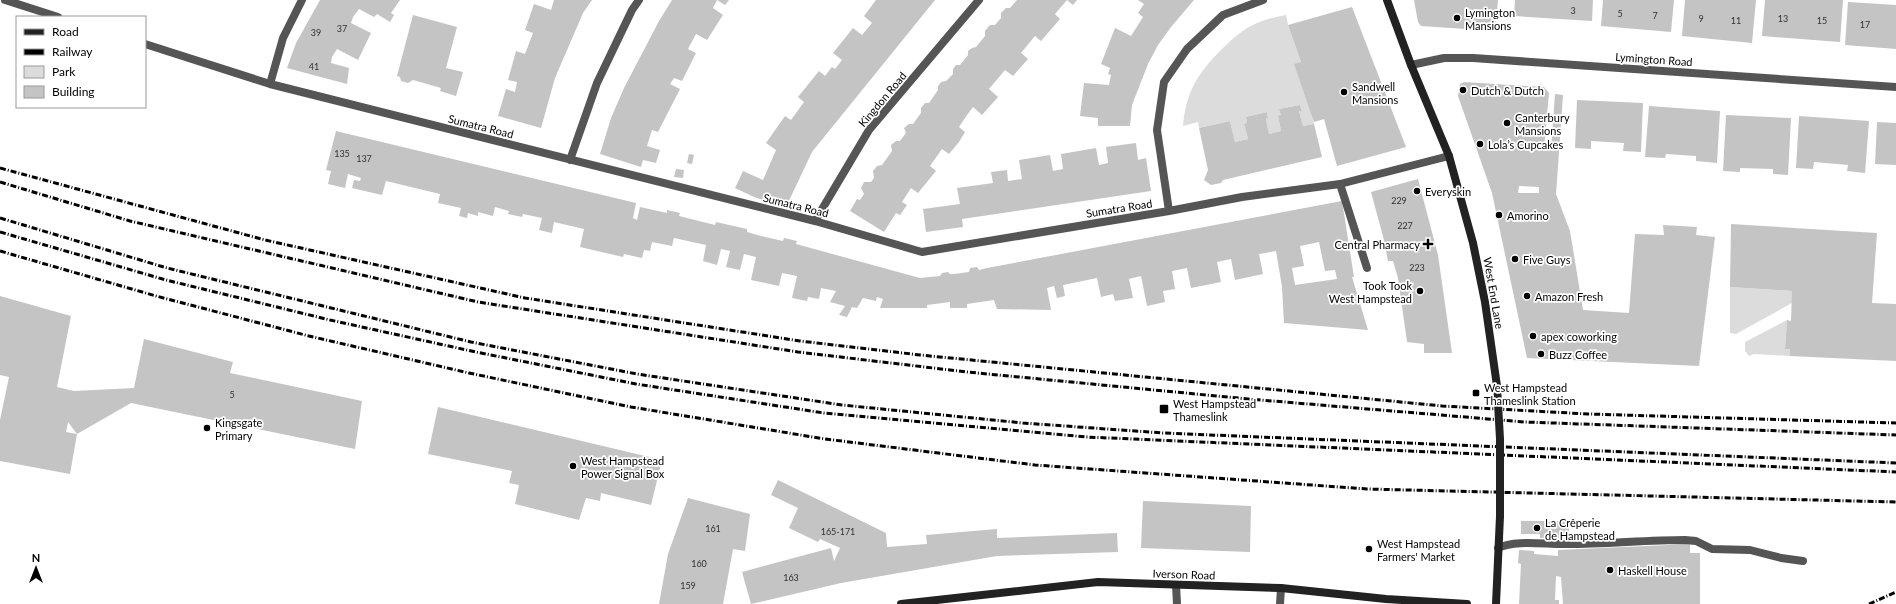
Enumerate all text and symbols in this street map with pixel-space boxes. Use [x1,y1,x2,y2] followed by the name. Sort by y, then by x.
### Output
[1570,5,1576,16] house number: 3
[1465,6,1515,32] place label: Lymington Mansions
[1617,8,1623,19] house number: 5
[1652,10,1658,21] house number: 7
[1452,13,1462,23] marker: Lymington Mansions
[1698,13,1704,24] house number: 9
[1778,13,1788,24] house number: 13
[1731,15,1741,26] house number: 11
[1817,15,1827,26] house number: 15
[16,16,146,108] legend
[1860,19,1870,30] house number: 17
[337,23,347,34] house number: 37
[52,24,79,39] text: Road
[311,27,321,38] house number: 39
[52,44,93,59] text: Railway
[1615,50,1693,68] street label: Lymington Road
[309,61,319,72] house number: 41
[52,64,76,79] text: Park
[855,69,909,129] street label: Kingdon Road
[1352,80,1398,106] place label: Sandwell Mansions
[52,84,95,99] text: Building
[1471,84,1544,97] place label: Dutch & Dutch
[1458,85,1468,95] marker: Dutch & Dutch
[1339,87,1349,97] marker: Sandwell Mansions
[1515,111,1570,137] place label: Canterbury Mansions
[447,112,515,140] street label: Sumatra Road
[1502,118,1512,128] marker: Canterbury Mansions
[1488,138,1563,151] place label: Lola’s Cupcakes
[1475,139,1485,149] marker: Lola’s Cupcakes
[334,148,350,159] house number: 135
[356,153,372,164] house number: 137
[1425,185,1471,198] place label: Everyskin
[1412,186,1422,196] marker: Everyskin
[762,191,830,219] street label: Sumatra Road
[1391,195,1407,206] house number: 229
[1085,196,1153,220] street label: Sumatra Road
[1507,209,1549,222] place label: Amorino
[1494,210,1504,220] marker: Amorino
[1397,220,1413,231] house number: 227
[1335,238,1420,251] place label: Central Pharmacy
[1423,239,1433,249] marker: Central Pharmacy
[1523,253,1571,266] place label: Five Guys
[1510,254,1520,264] marker: Five Guys
[1481,256,1507,330] street label: West End Lane
[1409,262,1425,273] house number: 223
[1329,279,1412,305] place label: Took Took West Hampstead
[1415,286,1425,296] marker: Took Took West Hampstead
[1535,290,1603,303] place label: Amazon Fresh
[1522,291,1532,301] marker: Amazon Fresh
[1541,330,1617,343] place label: apex coworking
[1528,331,1538,341] marker: apex coworking
[1549,348,1607,361] place label: Buzz Coffee
[1536,349,1546,359] marker: Buzz Coffee
[1484,381,1576,407] place label: West Hampstead Thameslink Station
[1471,388,1481,398] marker: West Hampstead Thameslink Station
[229,389,235,400] house number: 5
[1173,397,1256,423] place label: West Hampstead Thameslink
[1158,403,1170,415] marker: West Hampstead Thameslink
[215,416,263,442] place label: Kingsgate Primary
[202,423,212,433] marker: Kingsgate Primary
[581,454,665,480] place label: West Hampstead Power Signal Box
[568,461,578,471] marker: West Hampstead Power Signal Box
[1545,516,1615,542] place label: La Crêperie de Hampstead
[705,523,721,534] house number: 161
[1532,523,1542,533] marker: La Crêperie de Hampstead
[821,526,855,537] house number: 165-171
[1377,537,1460,563] place label: West Hampstead Farmers' Market
[1364,544,1374,554] marker: West Hampstead Farmers' Market
[16,548,56,588] north arrow
[32,551,40,564] text: N
[691,558,707,569] house number: 160
[1618,564,1687,577] place label: Haskell House
[1605,565,1615,575] marker: Haskell House
[1152,566,1216,582] street label: Iverson Road
[783,572,799,583] house number: 163
[680,580,696,591] house number: 159

